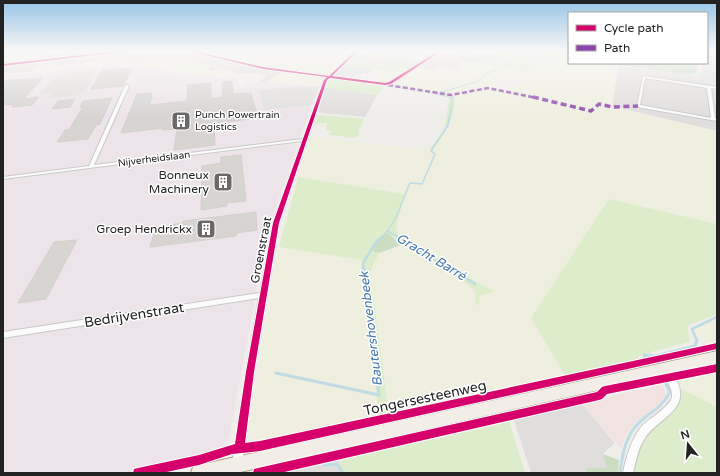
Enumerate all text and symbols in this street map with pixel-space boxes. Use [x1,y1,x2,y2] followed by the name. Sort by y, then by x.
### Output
[568,12,708,64] legend
[604,21,663,35] text: Cycle path
[604,41,630,55] text: Path
[195,109,280,133] place label: Punch Powertrain Logistics
[170,110,192,132] building icon: Punch Powertrain Logistics
[117,149,191,169] street label: Nijverheidslaan
[149,168,210,196] place label: Bonneux Machinery
[212,171,234,193] building icon: Bonneux Machinery
[248,215,274,285] street label: Groenstraat
[195,218,217,240] building icon: Groep Hendrickx
[96,222,192,236] place label: Groep Hendrickx
[393,230,469,284] water label: Gracht Barré
[356,270,386,387] water label: Bautershovenbeek
[83,299,186,331] street label: Bedrijvenstraat
[362,377,488,419] street label: Tongersesteenweg
[668,424,708,464] north arrow
[679,427,691,442] text: N

